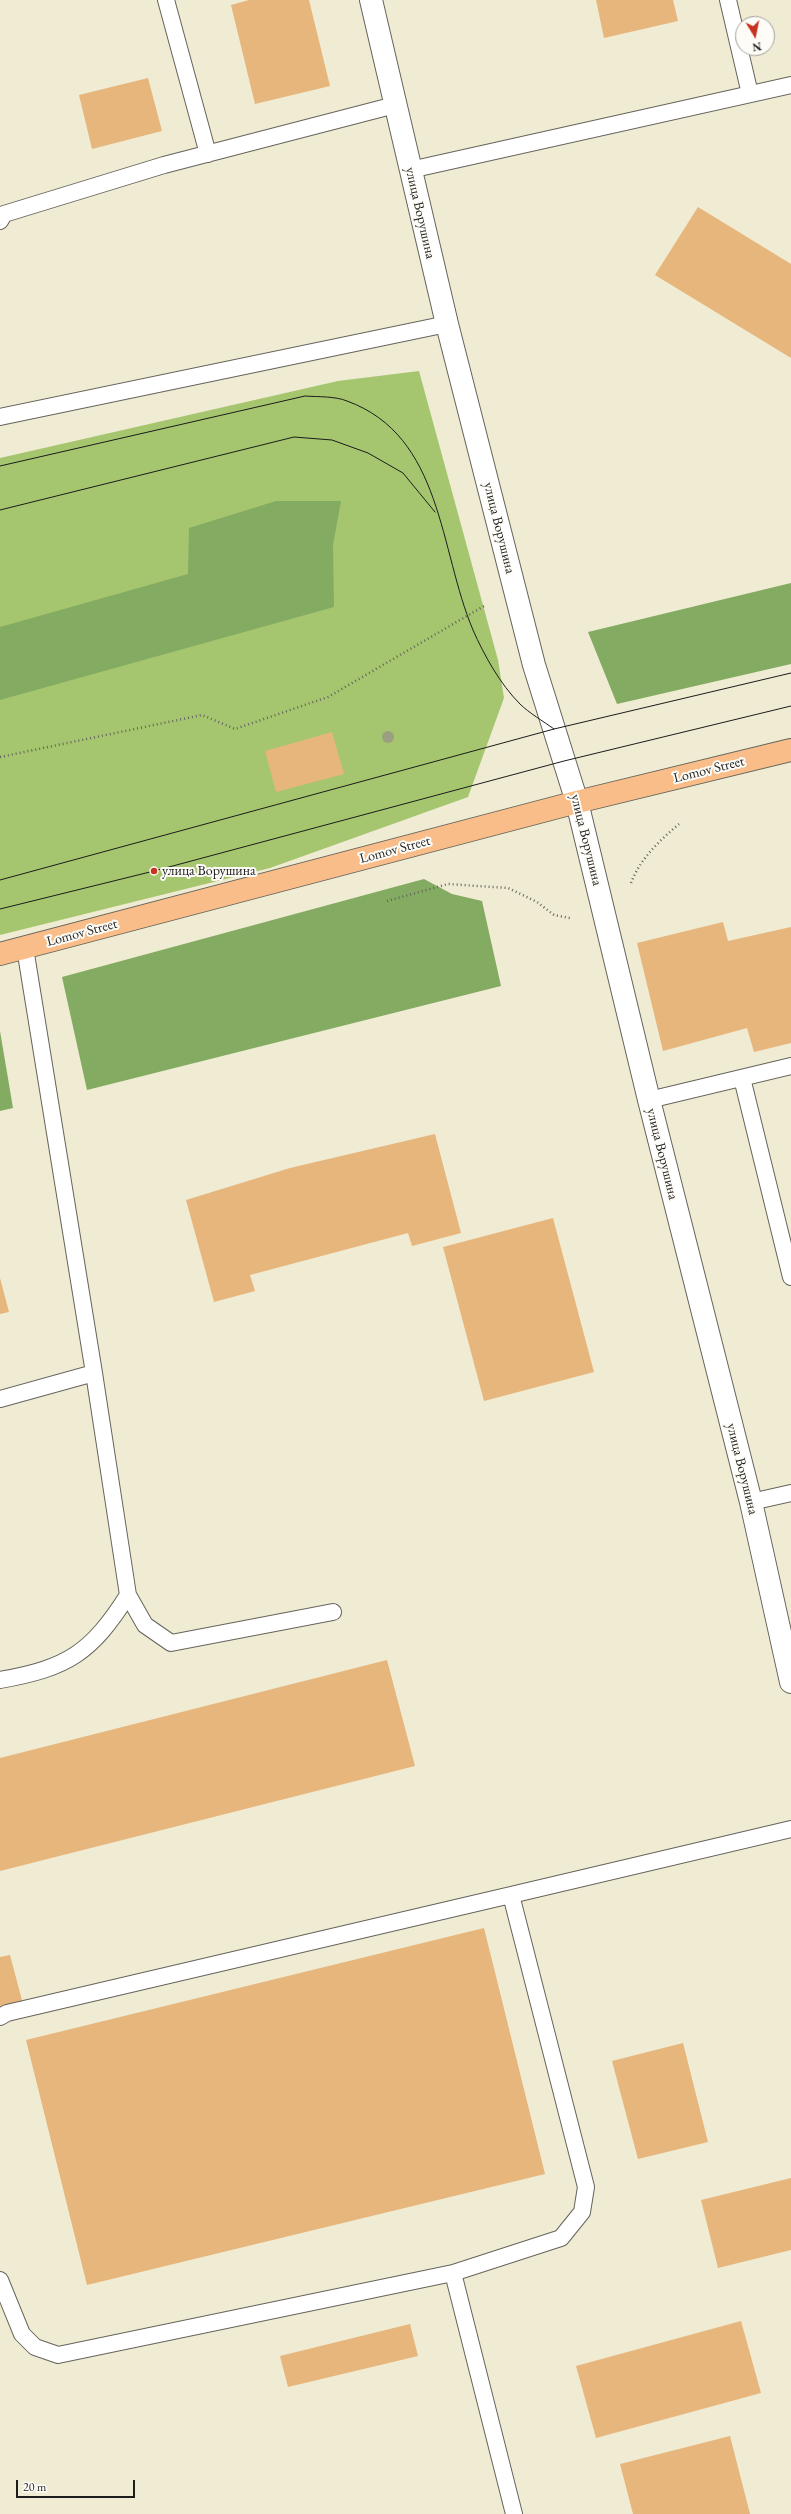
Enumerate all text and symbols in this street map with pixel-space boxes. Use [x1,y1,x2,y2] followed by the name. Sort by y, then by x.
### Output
[735,16,775,56] north arrow
[751,39,763,54] text: N
[401,165,439,261] street label: улица Ворушина
[480,481,518,575] street label: улица Ворушина
[672,753,746,787] street label: Lomov Street
[567,793,605,887] street label: улица Ворушина
[358,833,432,867] street label: Lomov Street
[162,863,256,879] place label: улица Ворушина
[149,866,159,876] marker: улица Ворушина
[45,916,119,950] street label: Lomov Street
[643,1107,681,1201] street label: улица Ворушина
[723,1422,761,1516] street label: улица Ворушина
[18,2472,137,2498] scale bar
[23,2479,46,2495] text: 20 m

